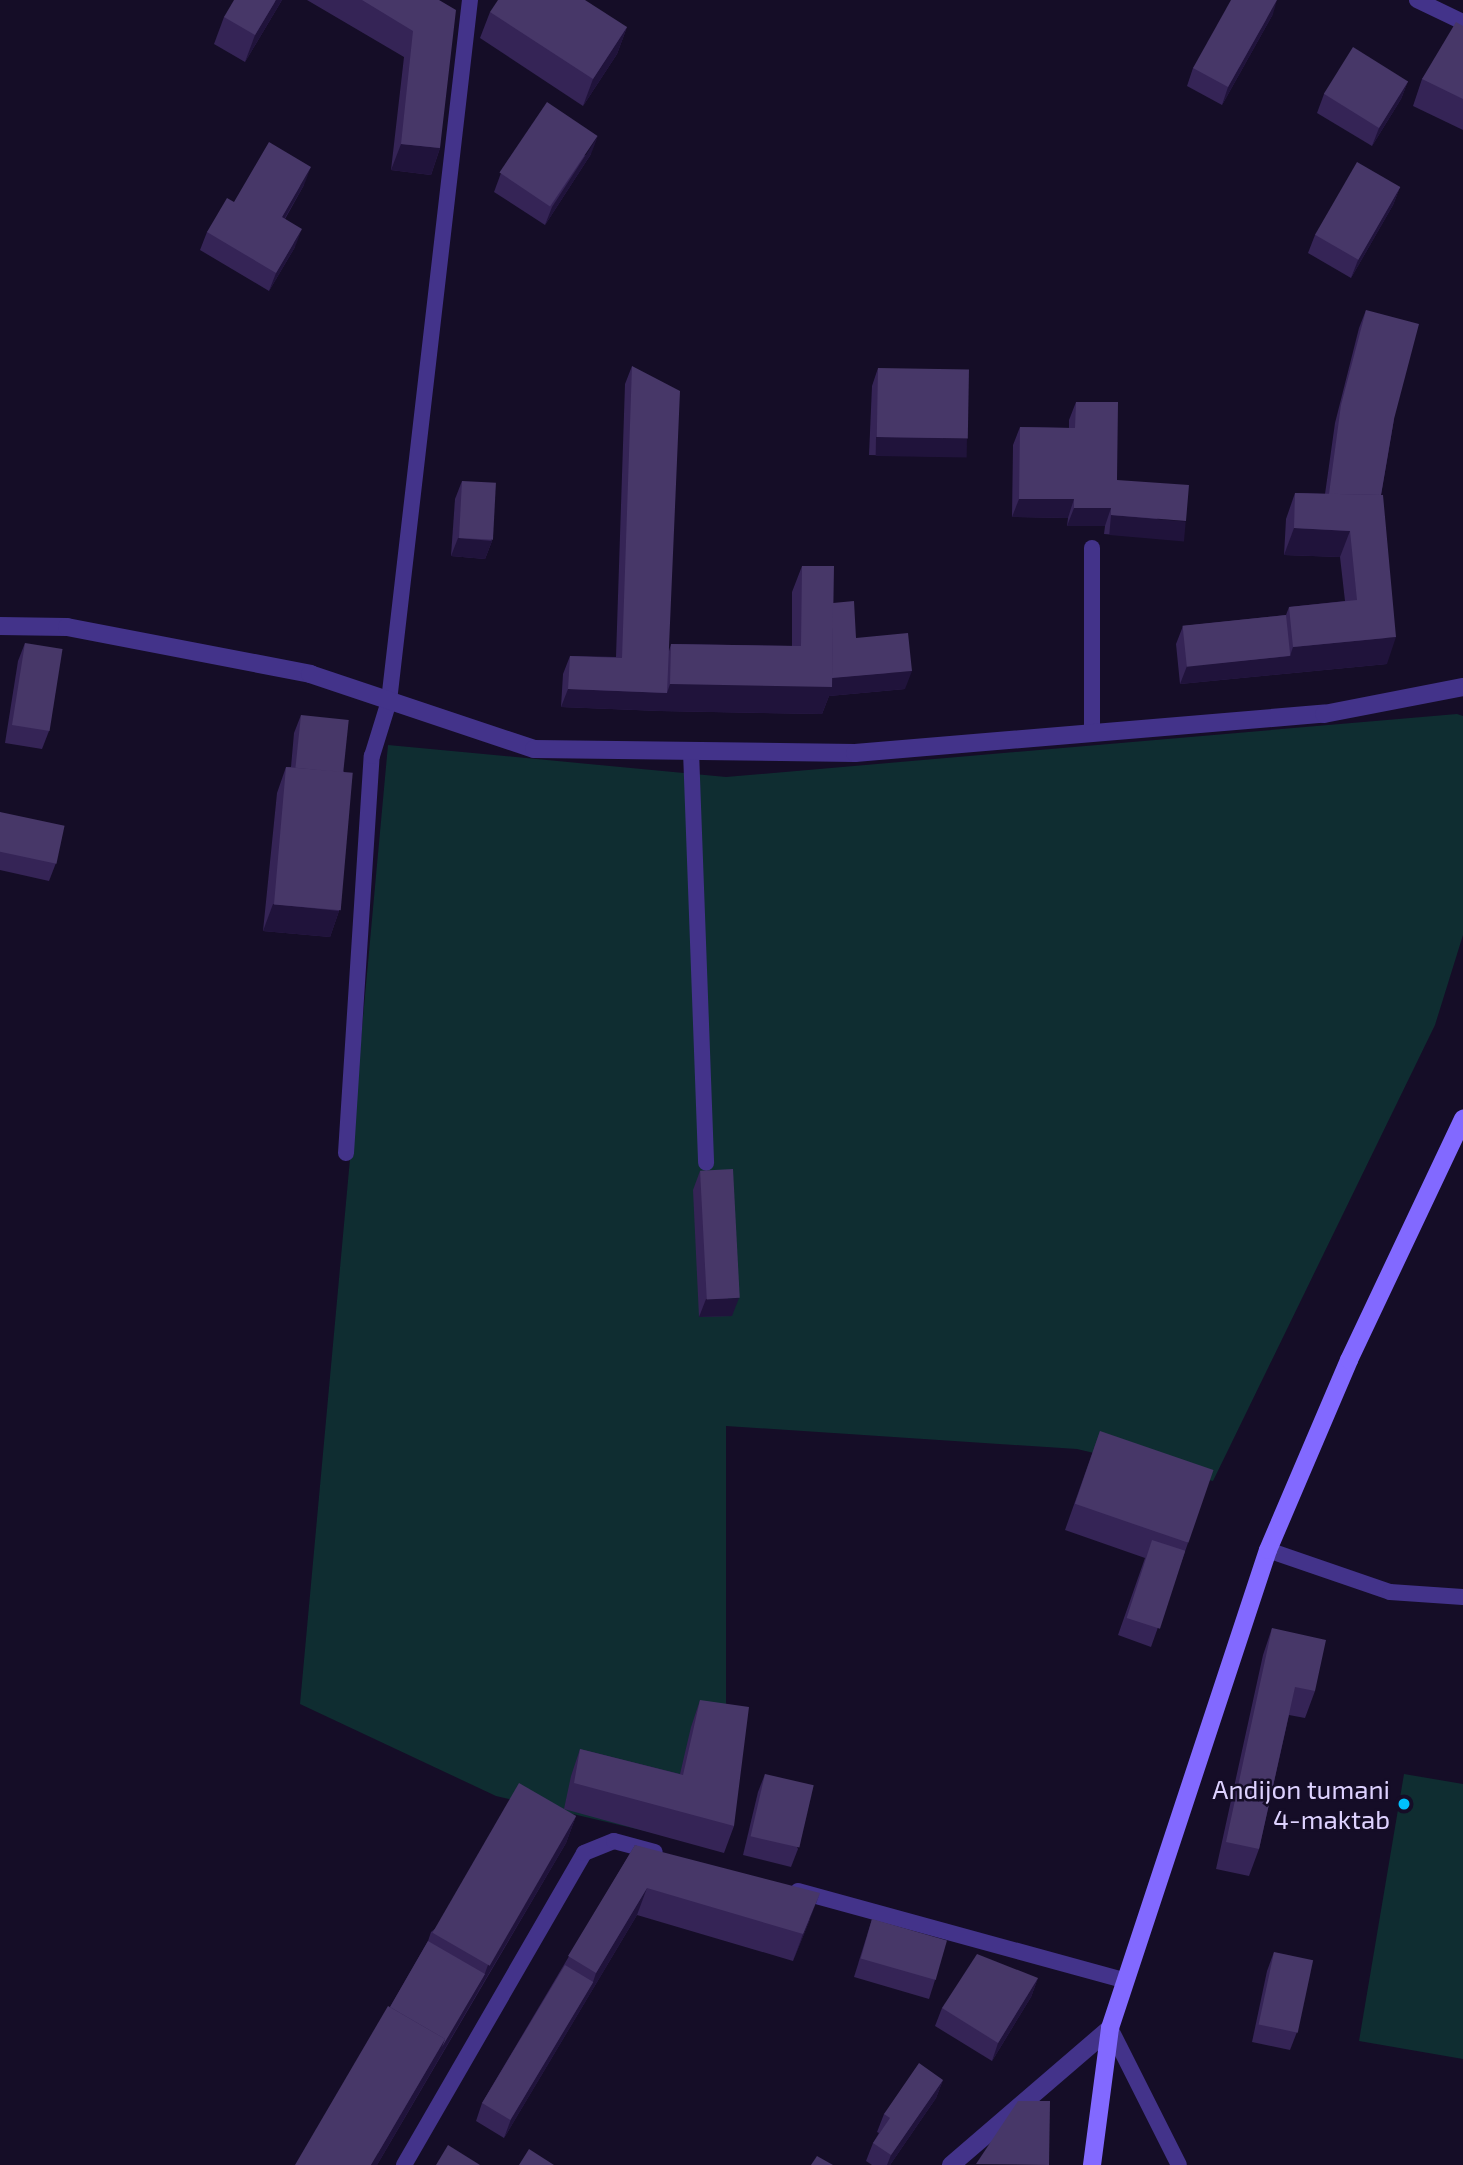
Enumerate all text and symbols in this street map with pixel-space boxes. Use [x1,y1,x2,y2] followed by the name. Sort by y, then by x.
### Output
[1212,1773,1390,1834] place label: Andijon tumani 4-maktab
[1396,1796,1412,1812] marker: Andijon tumani 4-maktab

